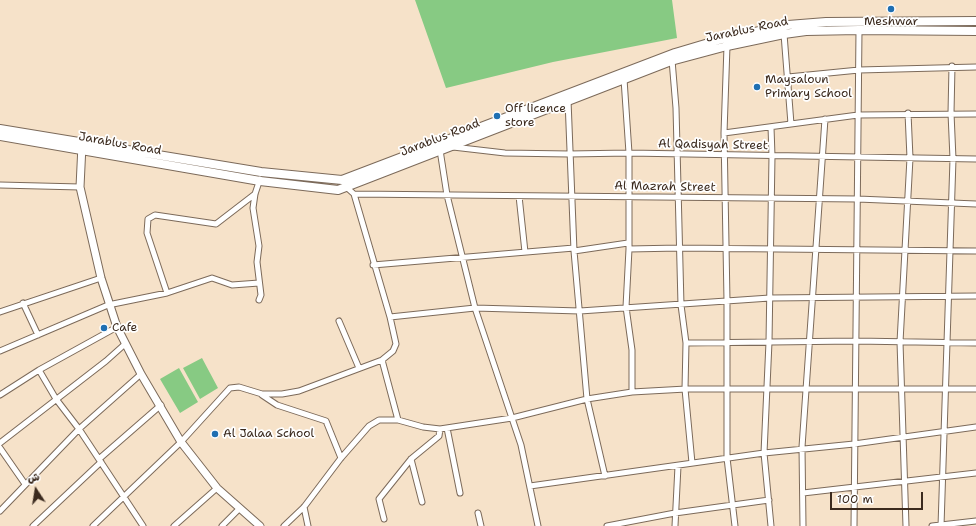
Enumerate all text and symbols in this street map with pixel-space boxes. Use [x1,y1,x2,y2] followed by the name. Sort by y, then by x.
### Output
[886,4,896,14] marker: Meshwar
[704,14,790,46] street label: Jarablus Road
[864,15,918,29] place label: Meshwar
[765,73,852,101] place label: Maysaloun Primary School
[752,82,762,92] marker: Maysaloun Primary School
[505,102,566,130] place label: Off licence store
[492,111,502,121] marker: Off licence store
[398,116,482,160] street label: Jarablus Road
[77,130,163,158] street label: Jarablus Road
[658,137,768,153] street label: Al Qadisyah Street
[614,179,716,195] street label: Al Mazrah Street
[112,321,137,335] place label: Cafe
[99,323,109,333] marker: Cafe
[223,427,314,441] place label: Al Jalaa School
[210,429,220,439] marker: Al Jalaa School
[26,469,41,486] text: ش
[16,470,56,510] north arrow
[832,484,925,510] scale bar
[837,491,873,507] text: 100 m

